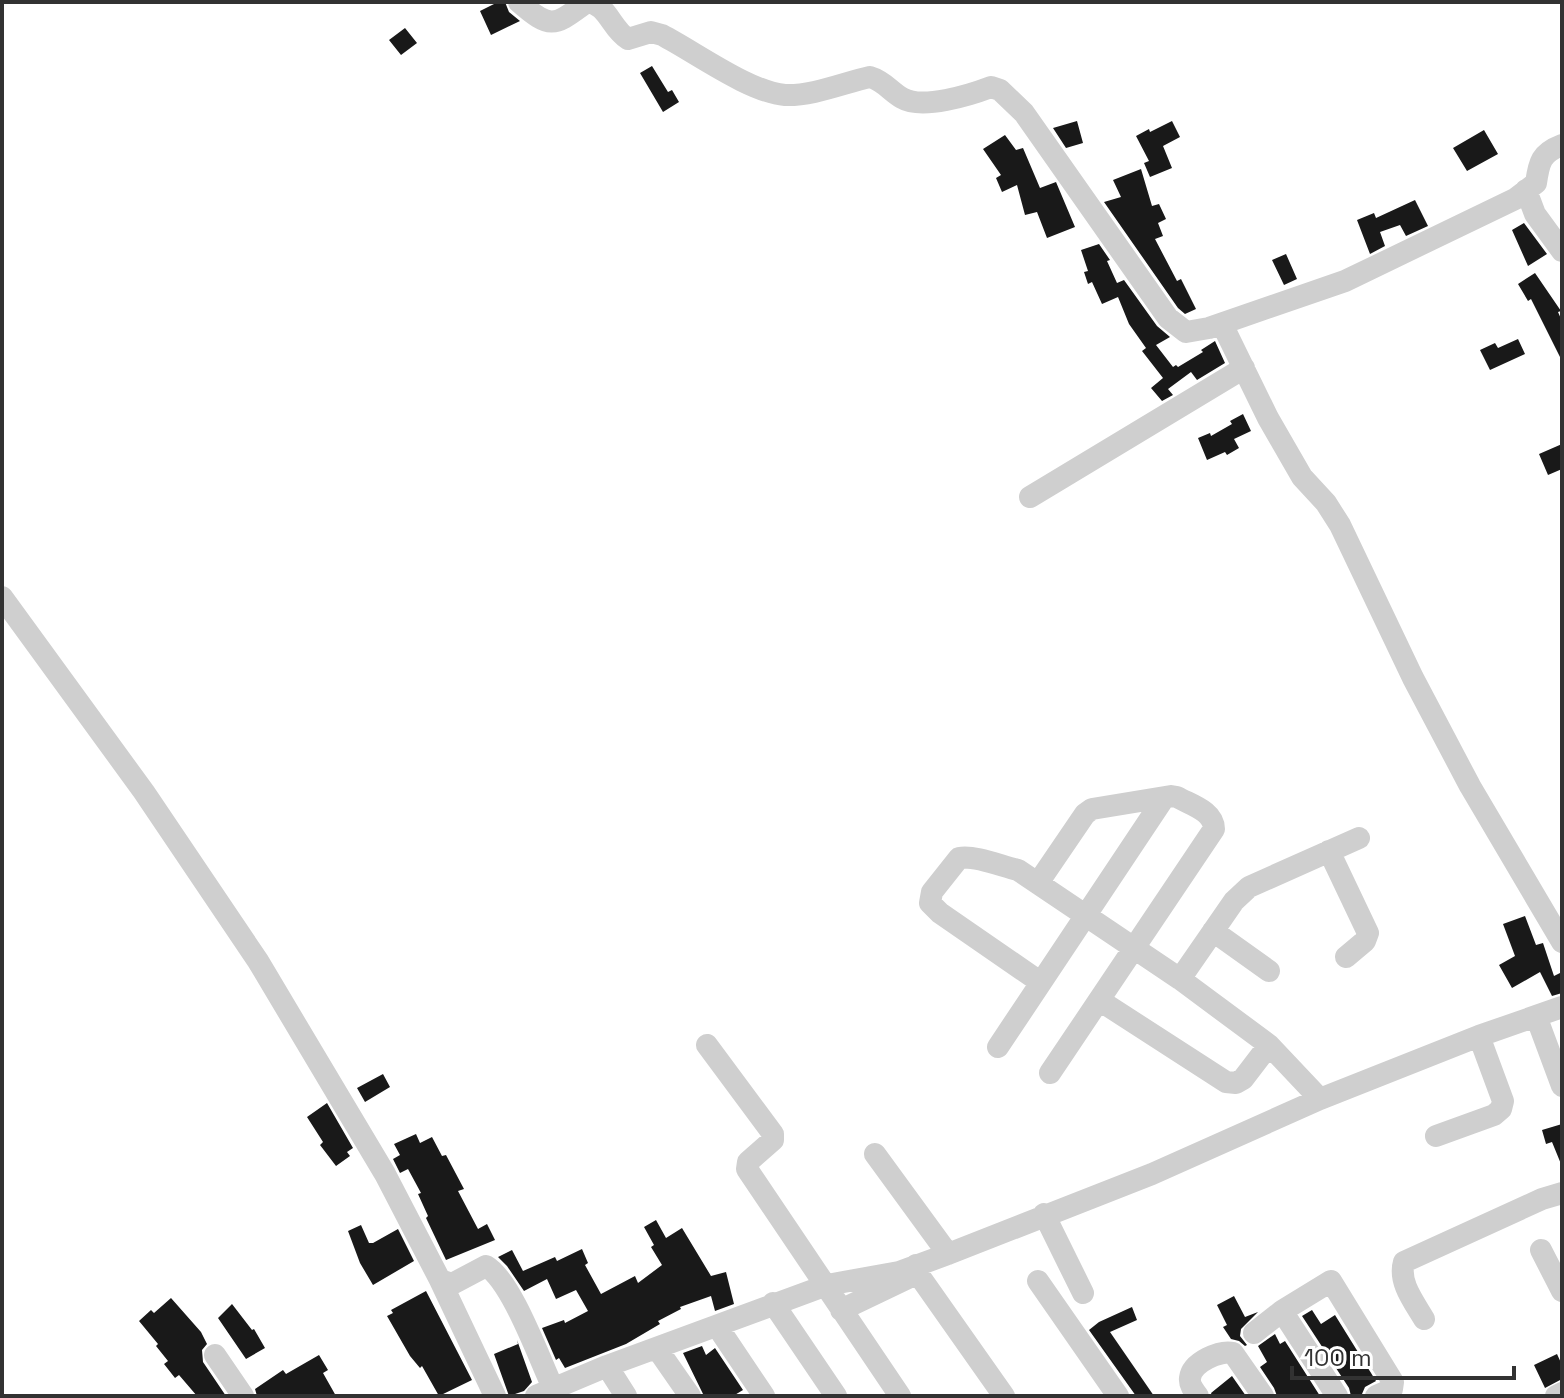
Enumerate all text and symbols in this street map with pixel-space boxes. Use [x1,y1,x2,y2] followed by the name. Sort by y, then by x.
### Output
[1292,1330,1514,1380] scale bar
[1304,1342,1372,1373] text: 100 m

